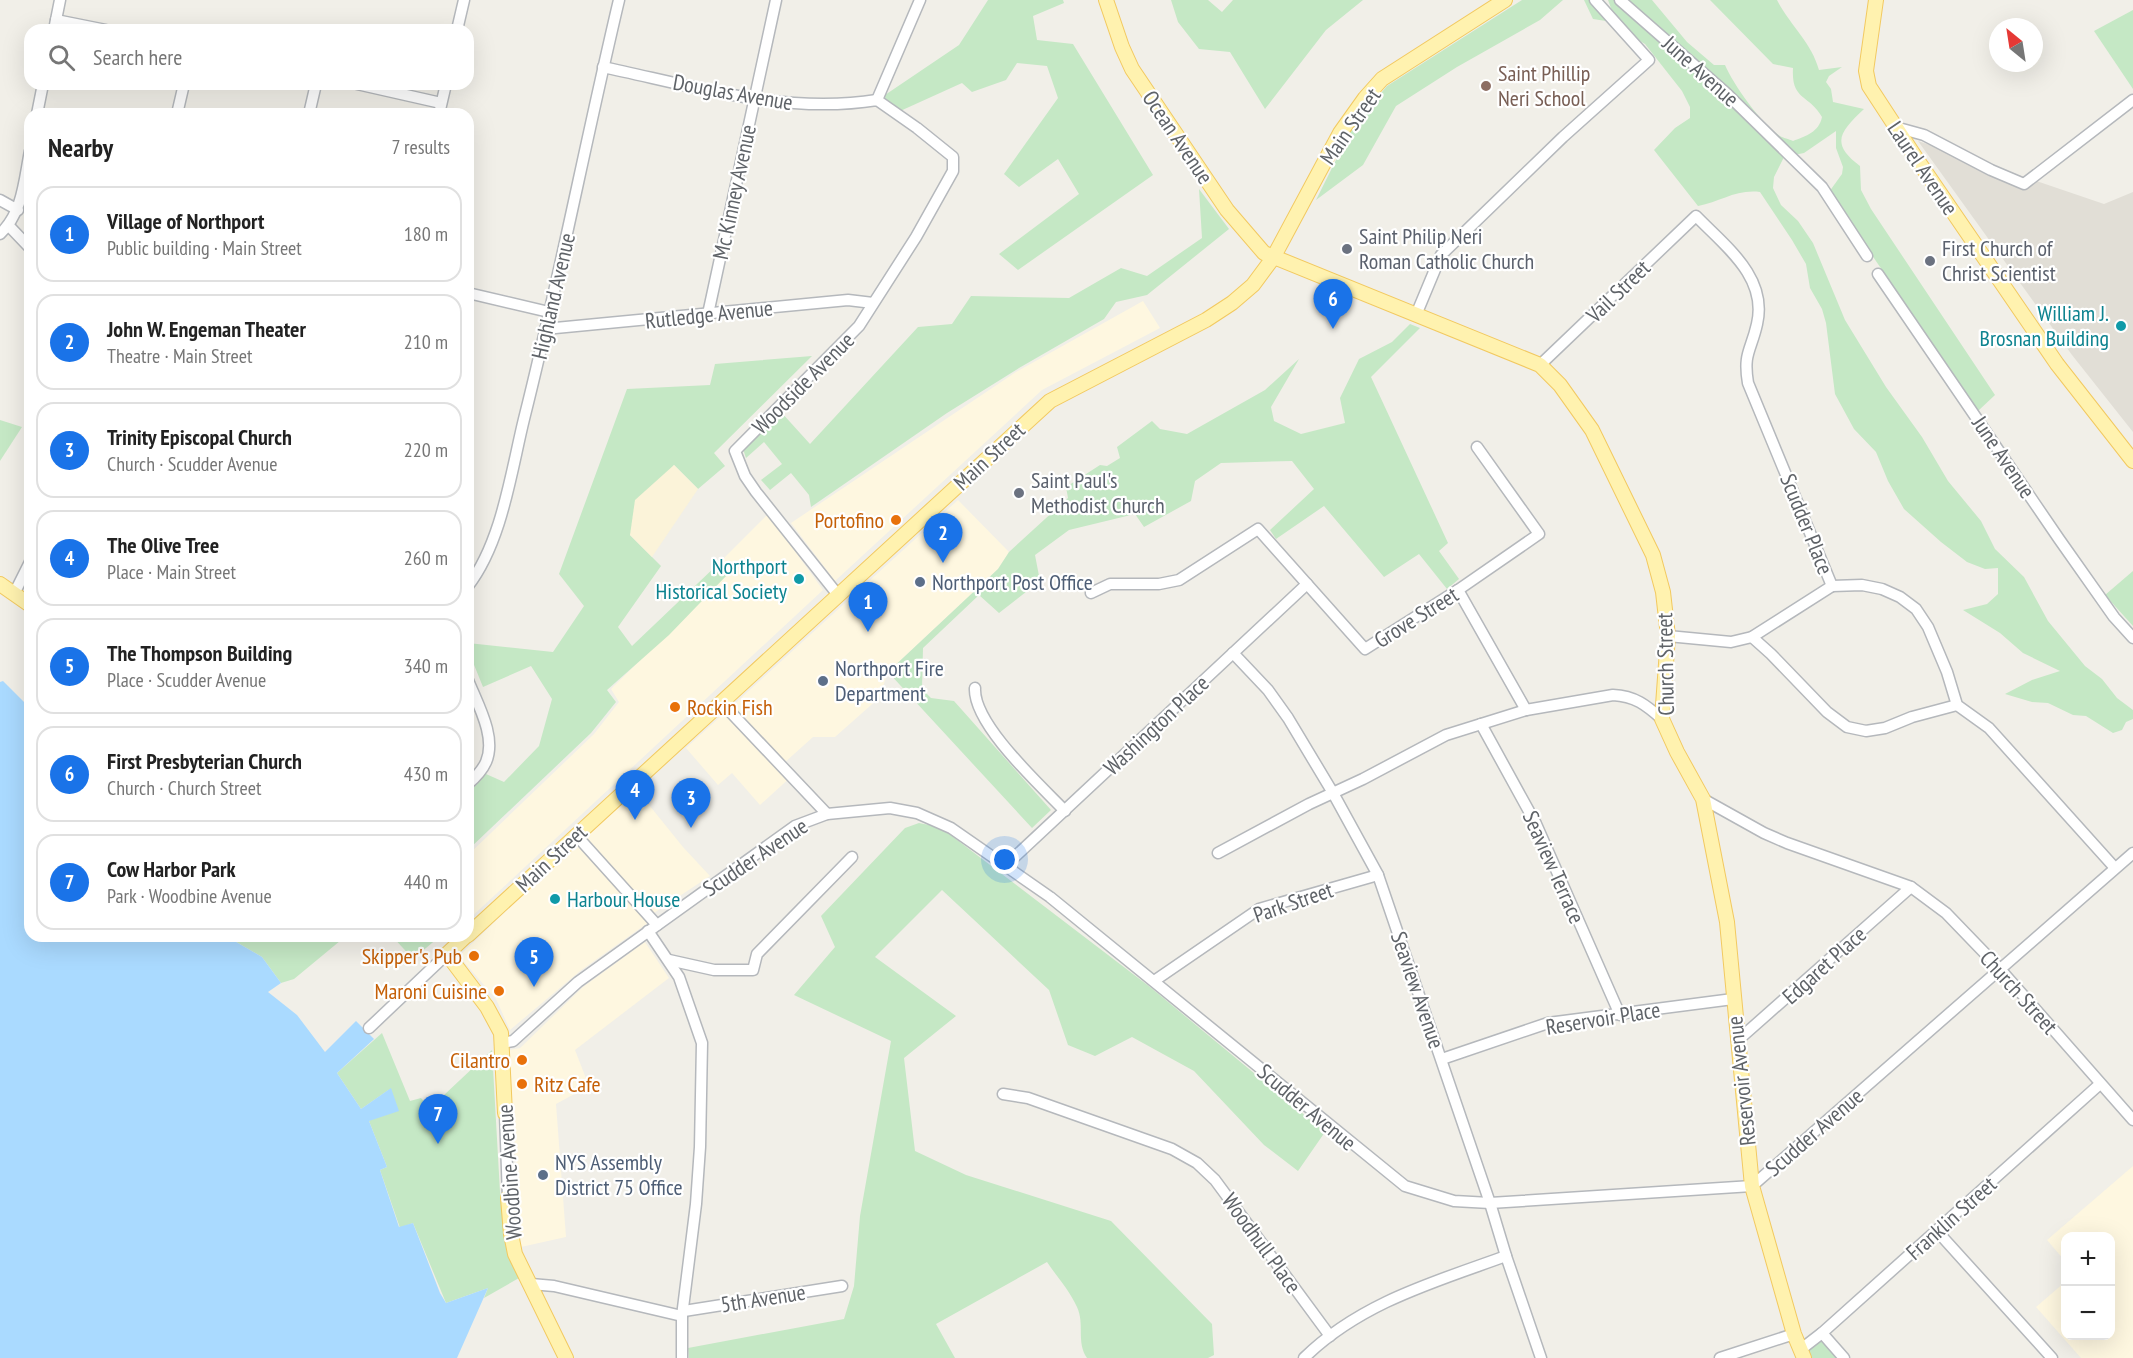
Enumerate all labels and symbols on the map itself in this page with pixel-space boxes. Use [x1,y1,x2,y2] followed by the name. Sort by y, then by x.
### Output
[1989,18,2043,72] north arrow
[1656,29,1745,113] street label: June Avenue
[1498,59,1590,112] place label: Saint Phillip Neri School
[671,68,795,116] street label: Douglas Avenue
[1479,79,1493,93] marker: Saint Phillip Neri School
[1313,82,1387,170] street label: Main Street
[1137,85,1219,189] street label: Ocean Avenue
[1881,116,1965,220] street label: Laurel Avenue
[706,122,762,262] street label: Mc Kinney Avenue
[1359,222,1534,275] place label: Saint Philip Neri Roman Catholic Church
[525,230,581,362] street label: Highland Avenue
[1942,234,2056,287] place label: First Church of Christ Scientist
[1340,242,1354,256] marker: Saint Philip Neri Roman Catholic Church
[1579,254,1656,329] street label: Vail Street
[1923,254,1937,268] marker: First Church of Christ Scientist
[1314,280,1352,329] pin: 6
[644,293,774,335] street label: Rutledge Avenue
[1980,299,2109,352] place label: William J. Brosnan Building
[2114,319,2128,333] marker: William J. Brosnan Building
[746,326,860,440] street label: Woodside Avenue
[1966,410,2042,504] street label: June Avenue
[947,416,1031,496] street label: Main Street
[1031,466,1165,519] place label: Saint Paul's Methodist Church
[1774,470,1840,578] street label: Scudder Place
[1012,486,1026,500] marker: Saint Paul's Methodist Church
[815,506,884,534] place label: Portofino
[889,513,903,527] marker: Portofino
[924,514,962,563] pin: 2
[656,552,788,605] place label: Northport Historical Society
[932,568,1093,596] place label: Northport Post Office
[792,572,806,586] marker: Northport Historical Society
[913,575,927,589] marker: Northport Post Office
[1369,580,1463,654] street label: Grove Street
[848,582,888,632] pin: 1
[1650,612,1680,716] street label: Church Street
[835,654,944,707] place label: Northport Fire Department
[1097,669,1215,781] street label: Washington Place
[816,674,830,688] marker: Northport Fire Department
[687,693,773,721] place label: Rockin Fish
[668,700,682,714] marker: Rockin Fish
[616,770,654,820] pin: 4
[672,778,710,828] pin: 3
[1517,806,1591,928] street label: Seaview Terrace
[697,812,813,902] street label: Scudder Avenue
[509,818,593,898] street label: Main Street
[990,845,1019,874] your location
[1249,875,1337,929] street label: Park Street
[567,885,680,913] place label: Harbour House
[548,892,562,906] marker: Harbour House
[1776,920,1872,1010] street label: Edgaret Place
[1385,928,1451,1052] street label: Seaview Avenue
[514,938,554,987] pin: 5
[362,942,462,970] place label: Skipper's Pub
[1974,944,2064,1040] street label: Church Street
[467,949,481,963] marker: Skipper's Pub
[374,977,487,1005] place label: Maroni Cuisine
[492,984,506,998] marker: Maroni Cuisine
[1544,995,1662,1041] street label: Reservoir Place
[1720,1015,1762,1147] street label: Reservoir Avenue
[450,1046,510,1074] place label: Cilantro
[515,1053,529,1067] marker: Cilantro
[1252,1057,1362,1157] street label: Scudder Avenue
[534,1070,601,1098] place label: Ritz Cafe
[515,1077,529,1091] marker: Ritz Cafe
[1759,1082,1869,1182] street label: Scudder Avenue
[418,1094,458,1144] pin: 7
[490,1104,528,1240] street label: Woodbine Avenue
[555,1148,683,1201] place label: NYS Assembly District 75 Office
[536,1168,550,1182] marker: NYS Assembly District 75 Office
[1900,1170,2002,1266] street label: Franklin Street
[1216,1187,1308,1299] street label: Woodhull Place
[719,1277,807,1319] street label: 5th Avenue

